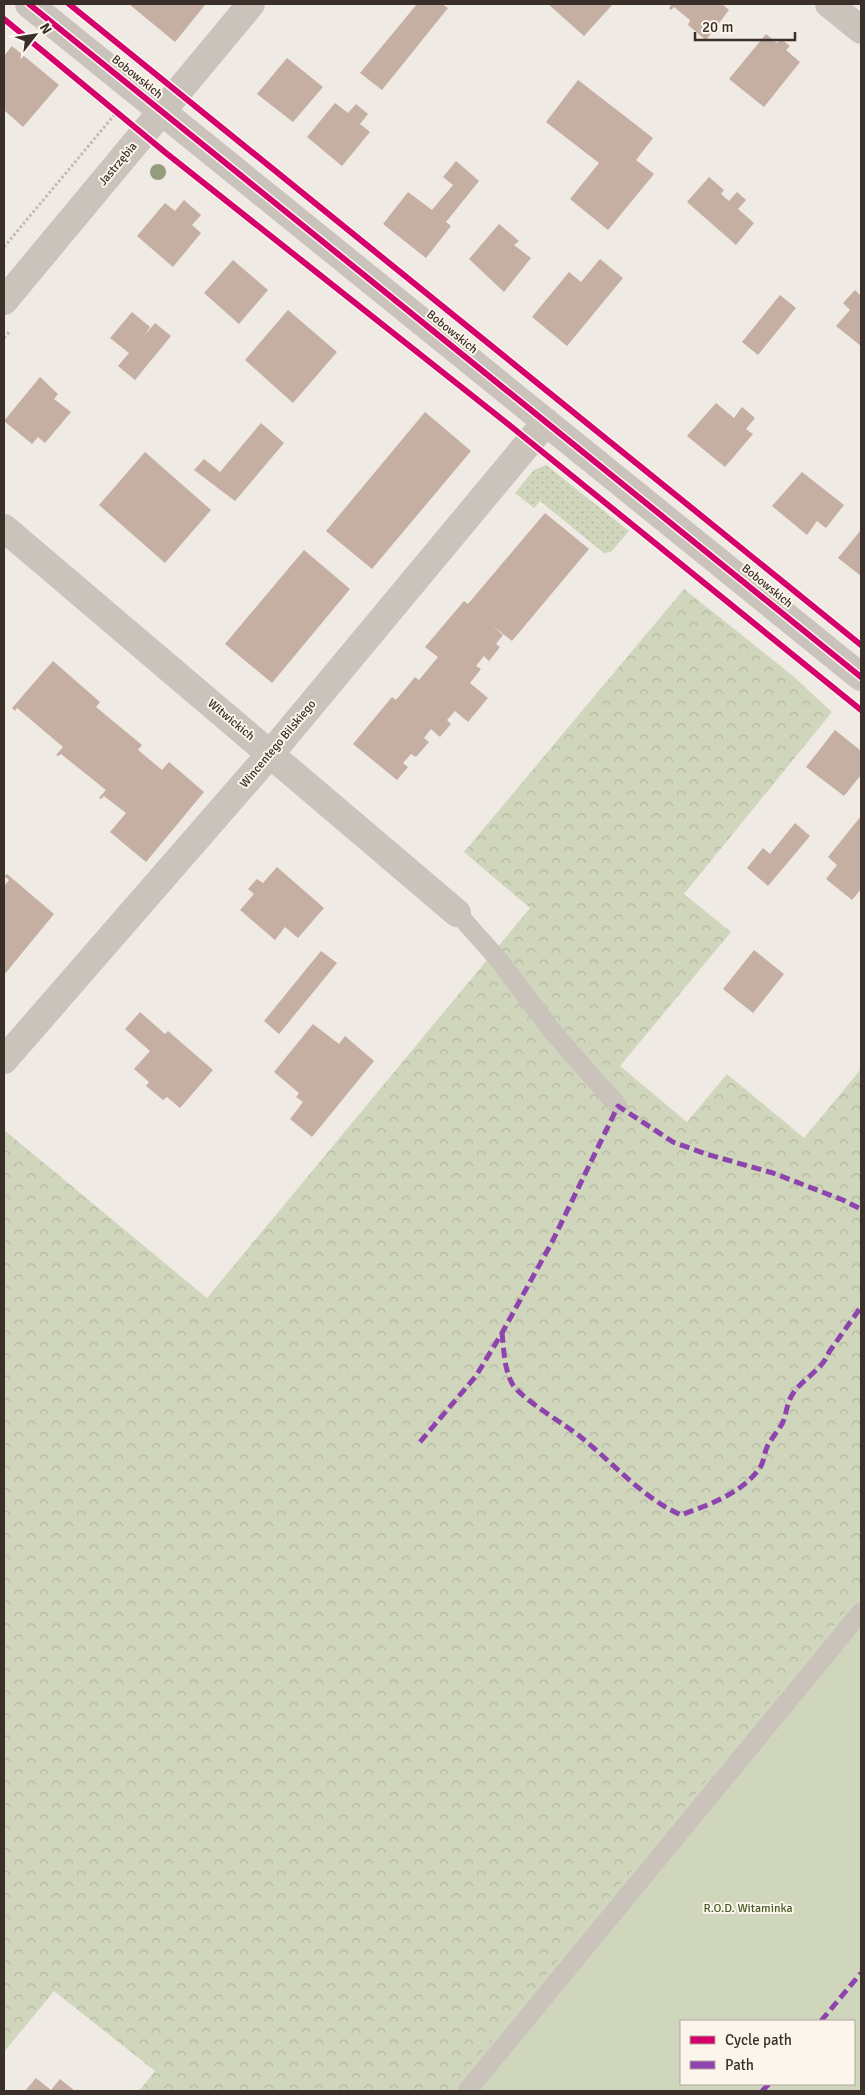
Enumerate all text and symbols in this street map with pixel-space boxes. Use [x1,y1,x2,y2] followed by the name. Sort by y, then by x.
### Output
[10,10,60,60] north arrow
[695,10,795,42] scale bar
[702,18,733,36] text: 20 m
[36,20,56,37] text: N
[108,52,166,102] street label: Bobowskich
[96,139,140,189] street label: Jastrzębia
[423,307,481,357] street label: Bobowskich
[738,561,796,611] street label: Bobowskich
[204,696,258,744] street label: Witwickich
[237,697,319,791] street label: Wincentego Bilskiego
[703,1901,793,1916] park label: R.O.D. Witaminka
[680,2020,855,2085] legend
[725,2031,792,2049] text: Cycle path
[725,2056,754,2074] text: Path

